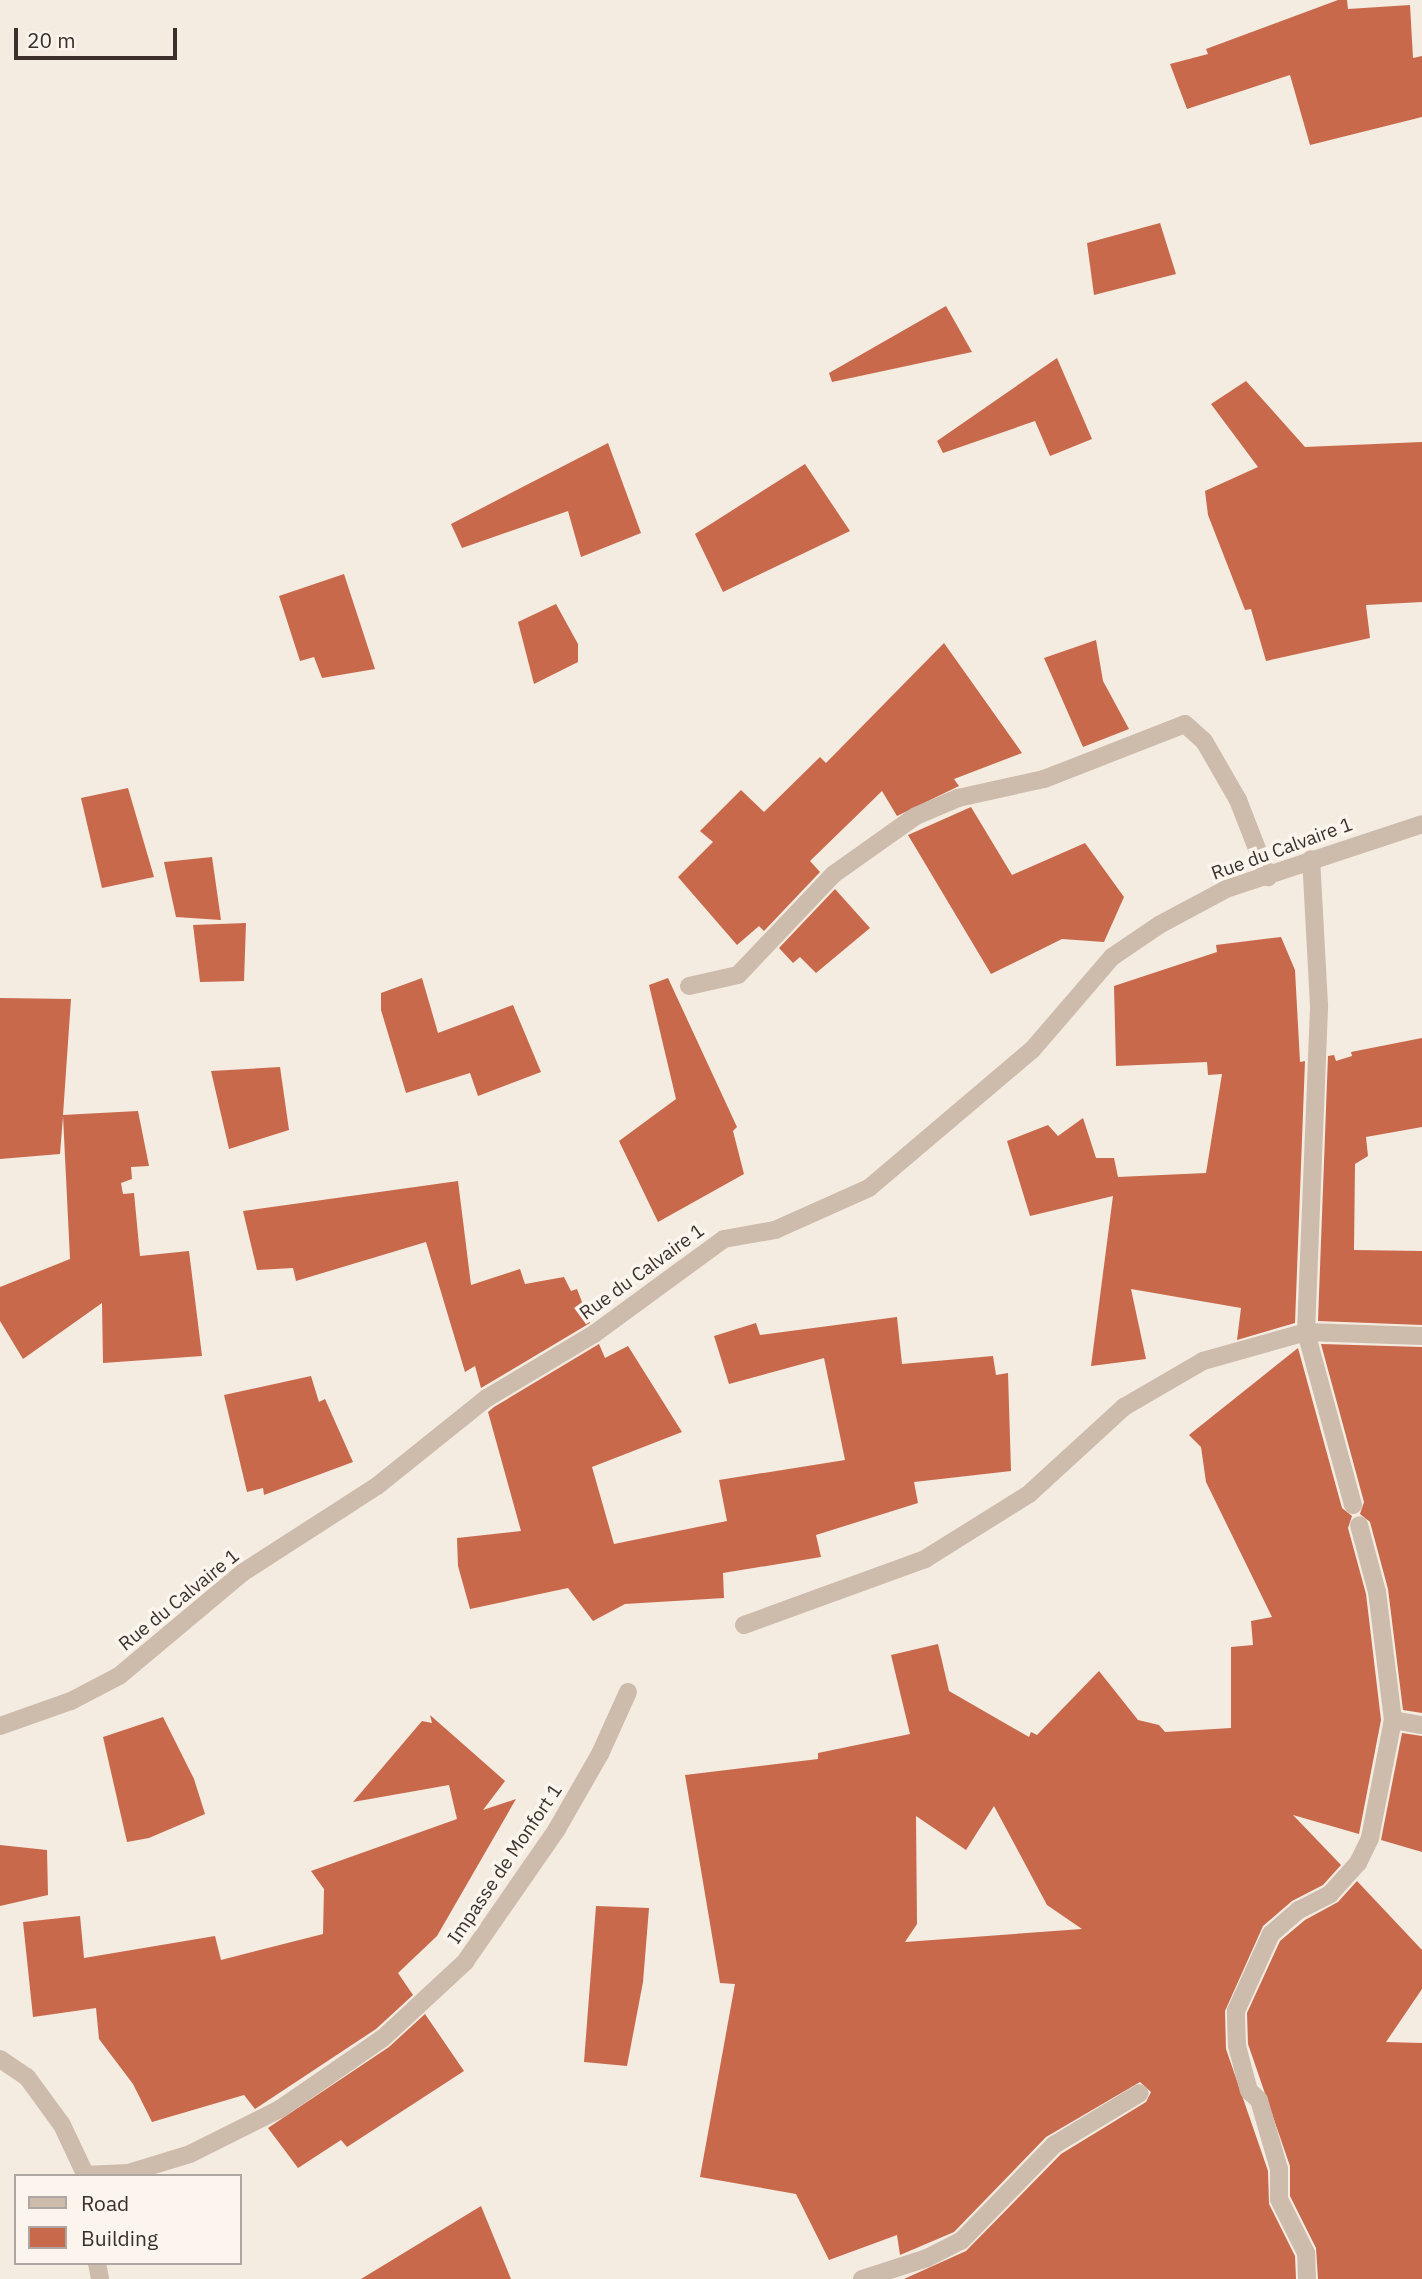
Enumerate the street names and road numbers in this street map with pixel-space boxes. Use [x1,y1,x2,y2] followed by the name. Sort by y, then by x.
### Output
[1208,813,1356,885] street label: Rue du Calvaire 1
[575,1219,709,1325] street label: Rue du Calvaire 1
[114,1544,244,1656] street label: Rue du Calvaire 1
[443,1780,567,1948] street label: Impasse de Monfort 1

